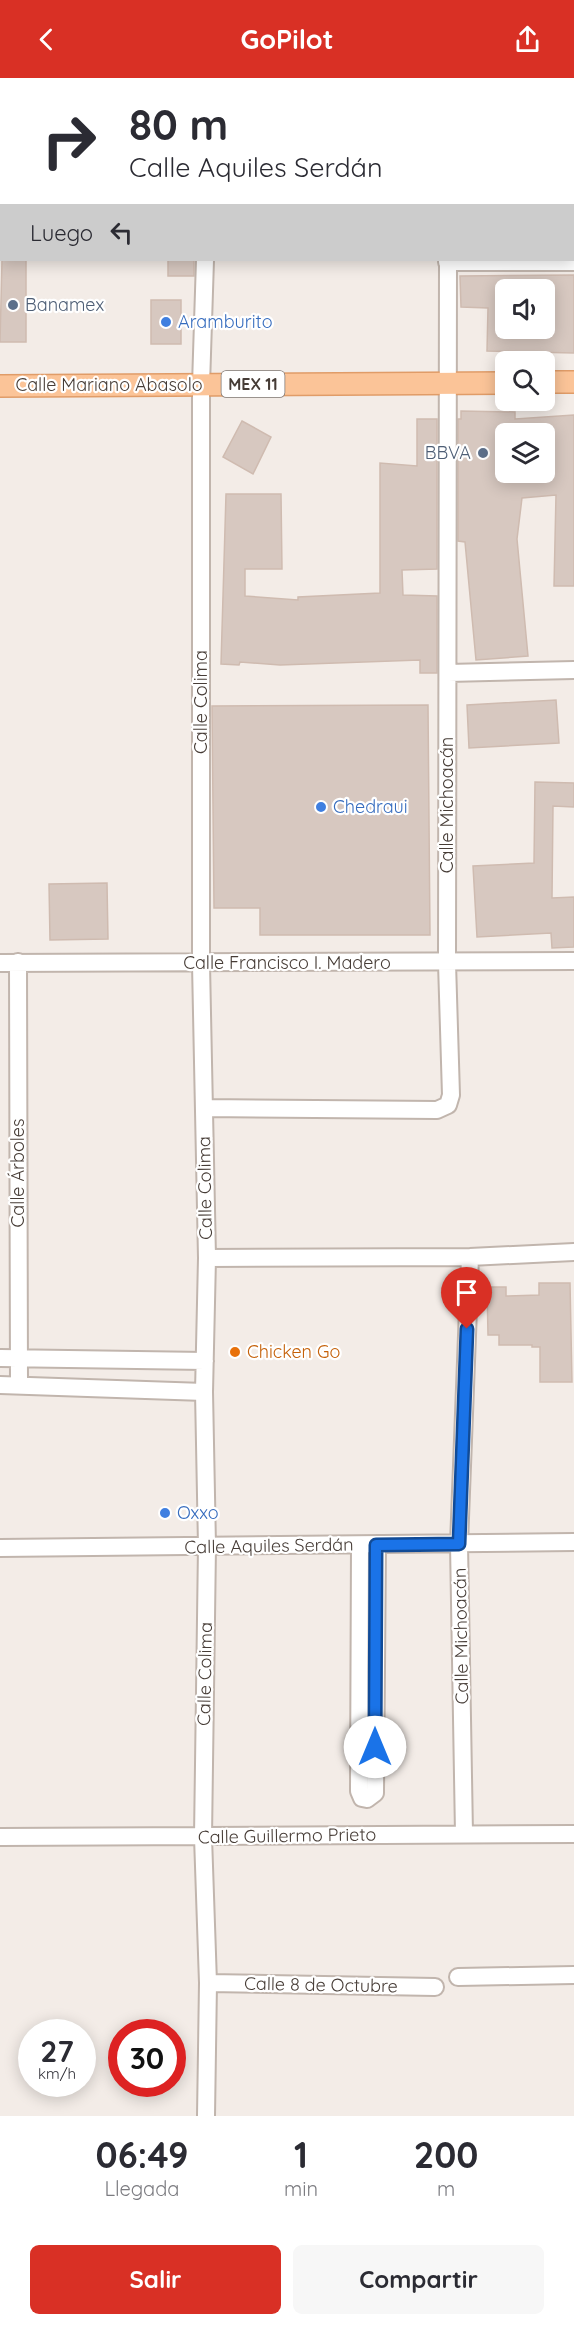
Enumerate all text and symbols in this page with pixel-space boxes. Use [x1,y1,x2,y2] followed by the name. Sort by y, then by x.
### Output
[240,22,334,56] text: GoPilot
[30,23,63,56] icon: back
[511,23,544,56] icon: share
[129,98,228,151] text: 80 m
[30,102,108,180] icon: right
[129,150,383,184] text: Calle Aquiles Serdán
[105,216,138,249] icon: left
[30,219,93,247] text: Luego
[495,279,555,483] map controls
[495,279,555,339] button: sound
[25,293,104,316] place label: Banamex
[6,298,20,312] marker: Banamex
[178,310,273,333] place label: Aramburito
[159,315,173,329] marker: Aramburito
[495,351,555,411] button: search
[222,371,284,397] road number: MEX 11
[15,373,203,396] street label: Calle Mariano Abasolo
[495,423,555,483] button: layers
[425,441,471,464] place label: BBVA
[476,446,490,460] marker: BBVA
[189,650,212,754] street label: Calle Colima
[435,737,458,873] street label: Calle Michoacán
[333,795,408,818] place label: Chedraui
[314,800,328,814] marker: Chedraui
[183,951,391,974] street label: Calle Francisco I. Madero
[6,1119,29,1227] street label: Calle Árboles
[192,1136,217,1240] street label: Calle Colima
[441,1267,492,1329] pin
[450,1276,483,1309] icon: arrive
[247,1340,340,1363] place label: Chicken Go
[228,1345,242,1359] marker: Chicken Go
[177,1501,219,1524] place label: Oxxo
[158,1506,172,1520] marker: Oxxo
[184,1533,354,1558] street label: Calle Aquiles Serdán
[448,1568,473,1704] street label: Calle Michoacán
[192,1622,217,1726] street label: Calle Colima
[343,1715,407,1779] position arrow
[198,1822,376,1849] street label: Calle Guillermo Prieto
[244,1972,398,1997] street label: Calle 8 de Octubre
[108,2019,186,2097] speed limit sign: 30
[40,2032,74,2070] text: 27
[38,2064,76,2083] text: km/h
[96,2132,188,2177] text: 06:49
[294,2132,308,2177] text: 1
[414,2132,478,2177] text: 200
[104,2176,179,2201] text: Llegada
[284,2176,318,2201] text: min
[437,2176,455,2201] text: m
[30,2245,281,2314] button: Salir
[293,2245,544,2314] button: Compartir

